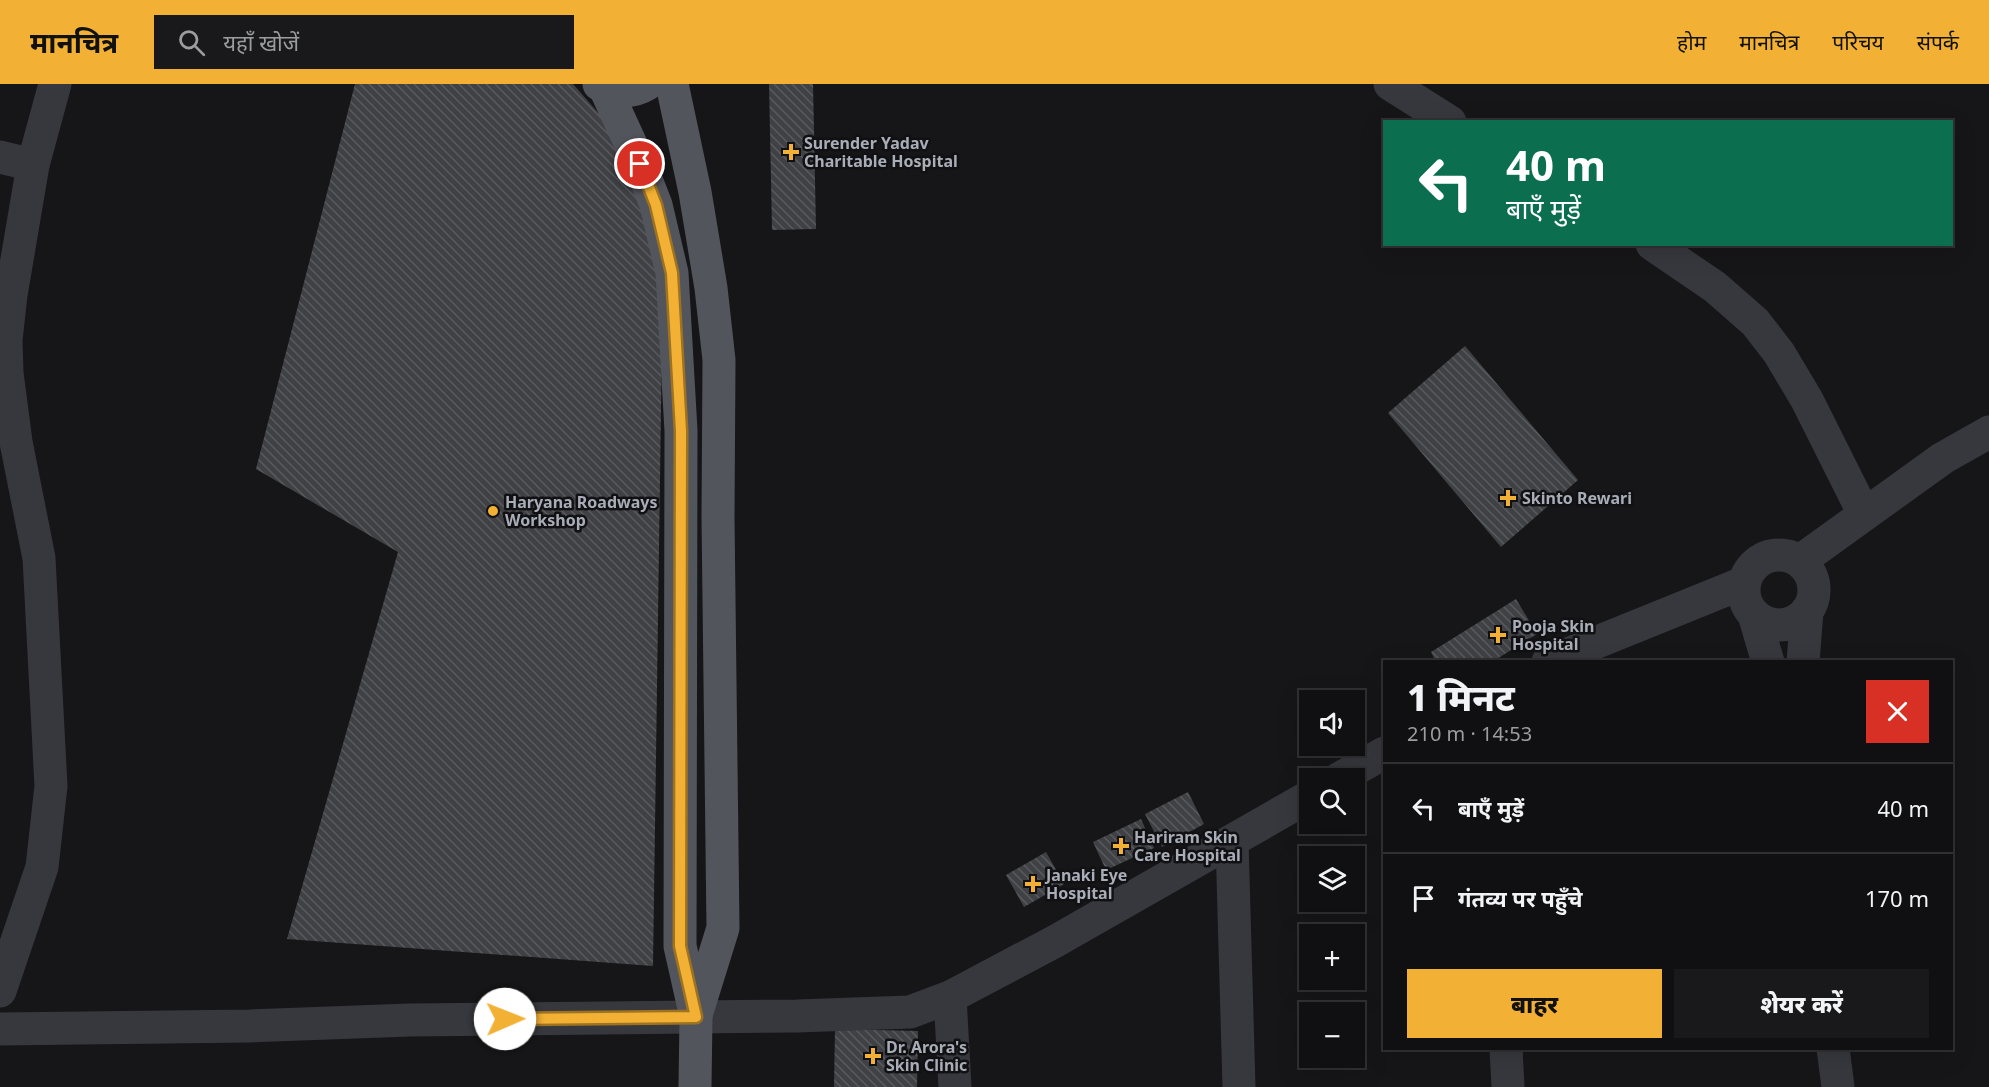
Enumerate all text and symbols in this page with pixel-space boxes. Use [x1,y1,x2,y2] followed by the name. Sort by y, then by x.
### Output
[154,15,574,69] search box
[30,23,118,61] text: मानचित्र
[175,26,208,59] icon: search
[223,27,299,57] text: यहाँ खोजें
[1677,28,1706,56] text: होम
[1739,28,1799,56] text: मानचित्र
[1832,28,1884,56] text: परिचय
[1917,28,1959,56] text: संपर्क
[804,132,958,172] place label: Surender Yadav Charitable Hospital
[1506,136,1606,193] text: 40 m
[614,138,665,189] pin
[782,143,800,161] marker: Surender Yadav Charitable Hospital
[1407,144,1485,222] icon: left
[623,147,656,180] icon: arrive
[1506,190,1581,227] text: बाएँ मुड़ें
[1522,487,1632,509] place label: Skinto Rewari
[1499,489,1517,507] marker: Skinto Rewari
[505,491,657,531] place label: Haryana Roadways Workshop
[486,504,500,518] marker: Haryana Roadways Workshop
[1512,615,1594,655] place label: Pooja Skin Hospital
[1489,626,1507,644] marker: Pooja Skin Hospital
[1407,673,1515,722] text: 1 मिनट
[1866,680,1929,743] button: close
[1299,690,1365,1068] map controls
[1299,690,1365,756] button: sound
[1407,720,1532,747] text: 210 m · 14:53
[1299,768,1365,834] button: search
[1407,792,1440,825] icon: left
[1458,793,1524,823] text: बाएँ मुड़ें
[1878,793,1929,823] text: 40 m
[1134,826,1241,866] place label: Hariram Skin Care Hospital
[1112,837,1130,855] marker: Hariram Skin Care Hospital
[1299,846,1365,912] button: layers
[1044,864,1127,904] place label: Janaki Eye Hospital
[1024,875,1042,893] marker: Janaki Eye Hospital
[1407,882,1440,915] icon: arrive
[1458,883,1583,913] text: गंतव्य पर पहुँचे
[1865,883,1929,913] text: 170 m
[1299,924,1365,990] button: +
[1407,969,1662,1038] button: बाहर
[1674,969,1929,1038] button: शेयर करें
[473,987,537,1051] position arrow
[1299,1002,1365,1068] button: −
[886,1036,967,1076] place label: Dr. Arora's Skin Clinic
[864,1047,882,1065] marker: Dr. Arora's Skin Clinic

